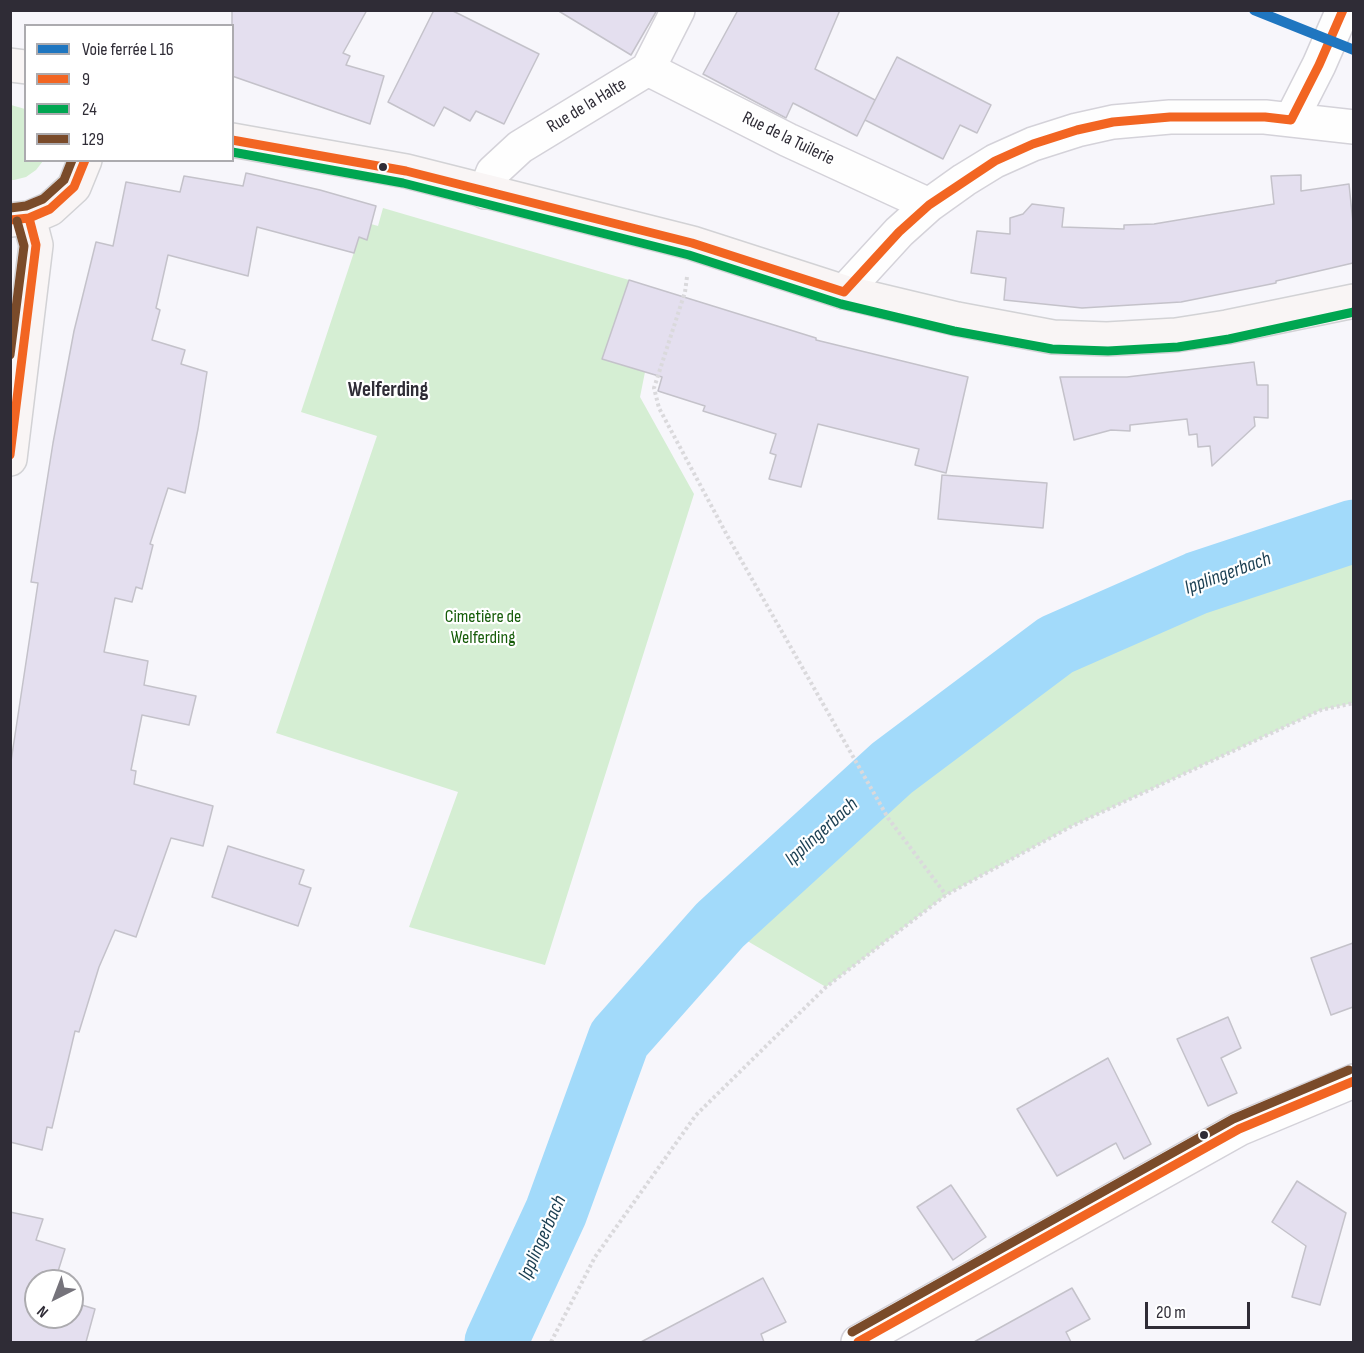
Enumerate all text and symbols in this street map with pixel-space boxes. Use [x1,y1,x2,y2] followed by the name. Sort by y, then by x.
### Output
[24,24,234,162] legend
[82,39,174,60] text: Voie ferrée L 16
[82,69,90,90] text: 9
[543,74,631,138] street label: Rue de la Halte
[82,99,97,120] text: 24
[738,107,838,171] street label: Rue de la Tuilerie
[82,129,104,150] text: 129
[377,161,389,173] unlabelled marker
[348,378,428,404] district label: Welferding
[1182,547,1274,601] water label: Ipplingerbach
[445,606,521,648] park label: Cimetière de Welferding
[780,793,864,871] water label: Ipplingerbach
[1198,1129,1210,1141] unlabelled marker
[514,1192,572,1284] water label: Ipplingerbach
[24,1269,84,1329] north arrow
[1148,1290,1253,1328] scale bar
[33,1301,52,1321] text: N
[1156,1302,1186,1323] text: 20 m

